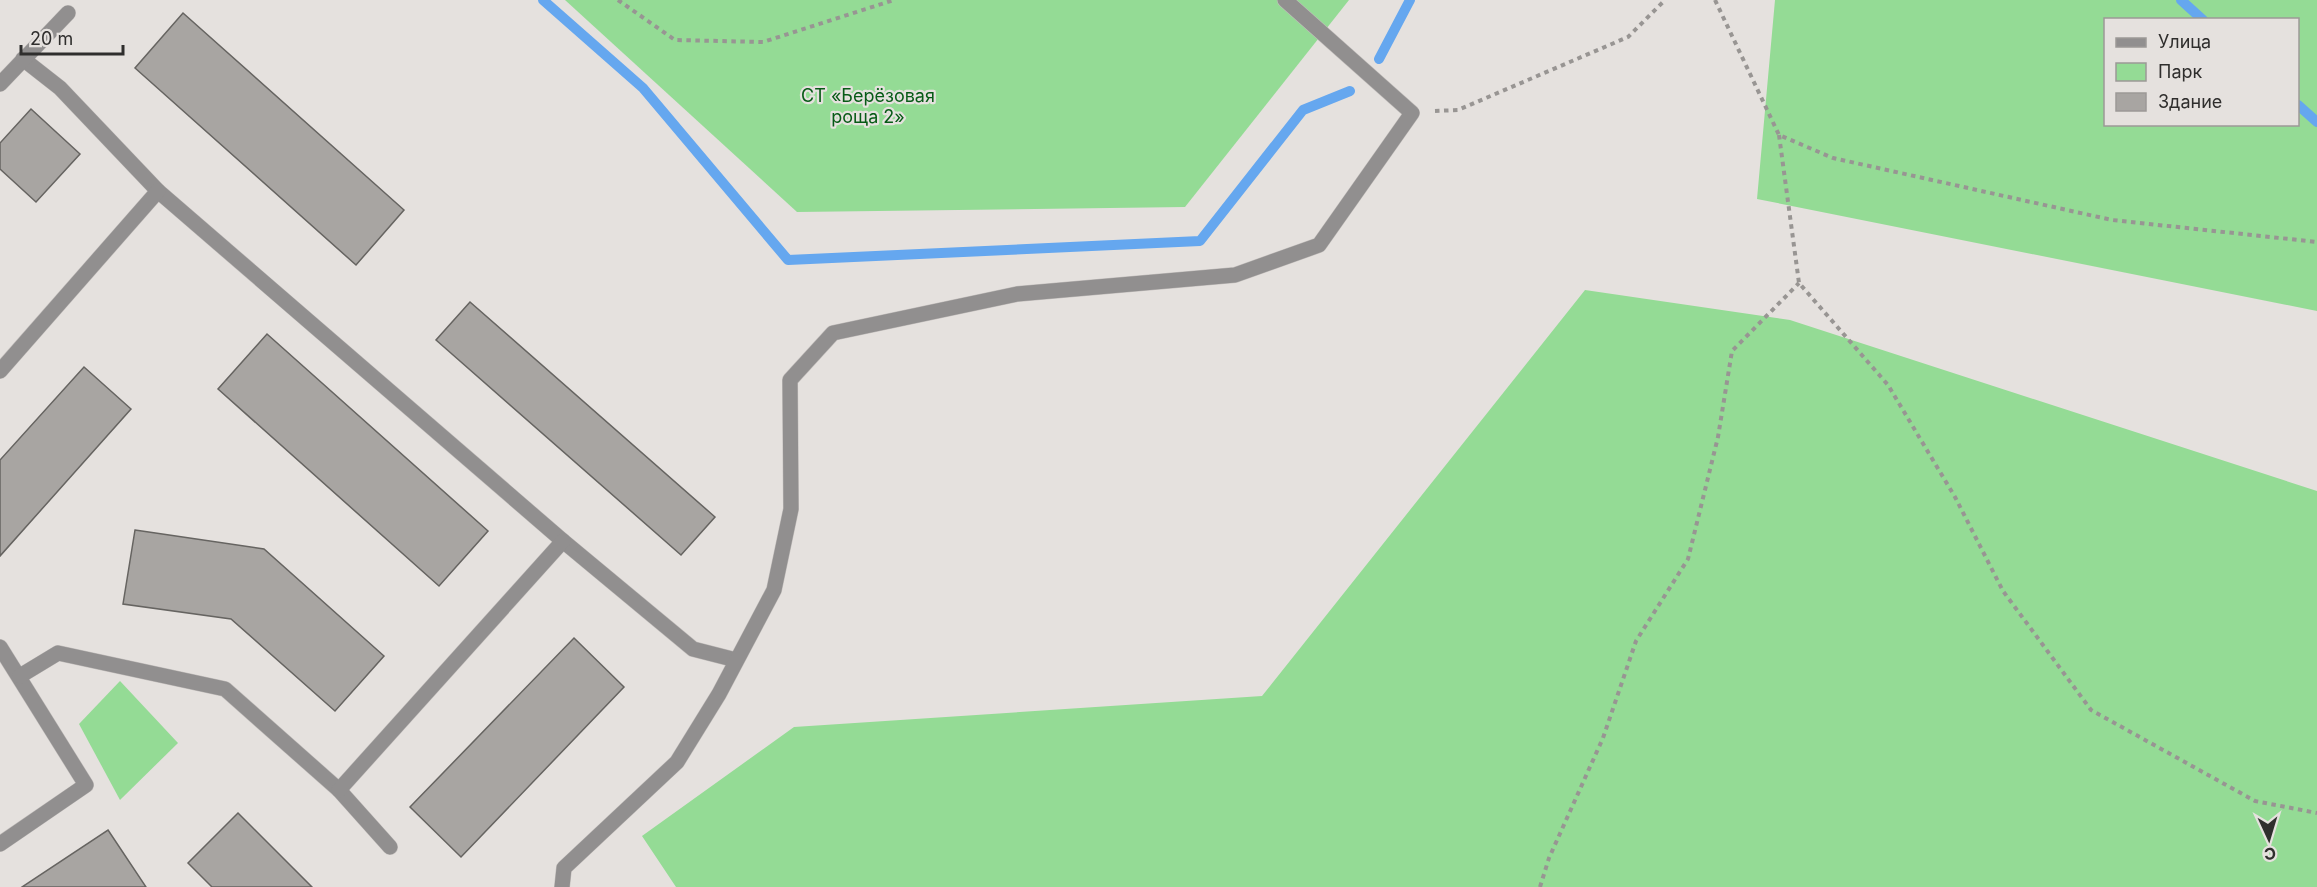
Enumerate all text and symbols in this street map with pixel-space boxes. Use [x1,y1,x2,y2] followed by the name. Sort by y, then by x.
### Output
[21,18,123,56] scale bar
[2104,18,2299,126] legend
[30,28,73,49] text: 20 m
[2158,31,2211,52] text: Улица
[2158,61,2203,82] text: Парк
[801,85,935,127] park label: СТ «Берёзовая роща 2»
[2158,91,2222,112] text: Здание
[2239,809,2299,869] north arrow
[2263,844,2277,864] text: С

